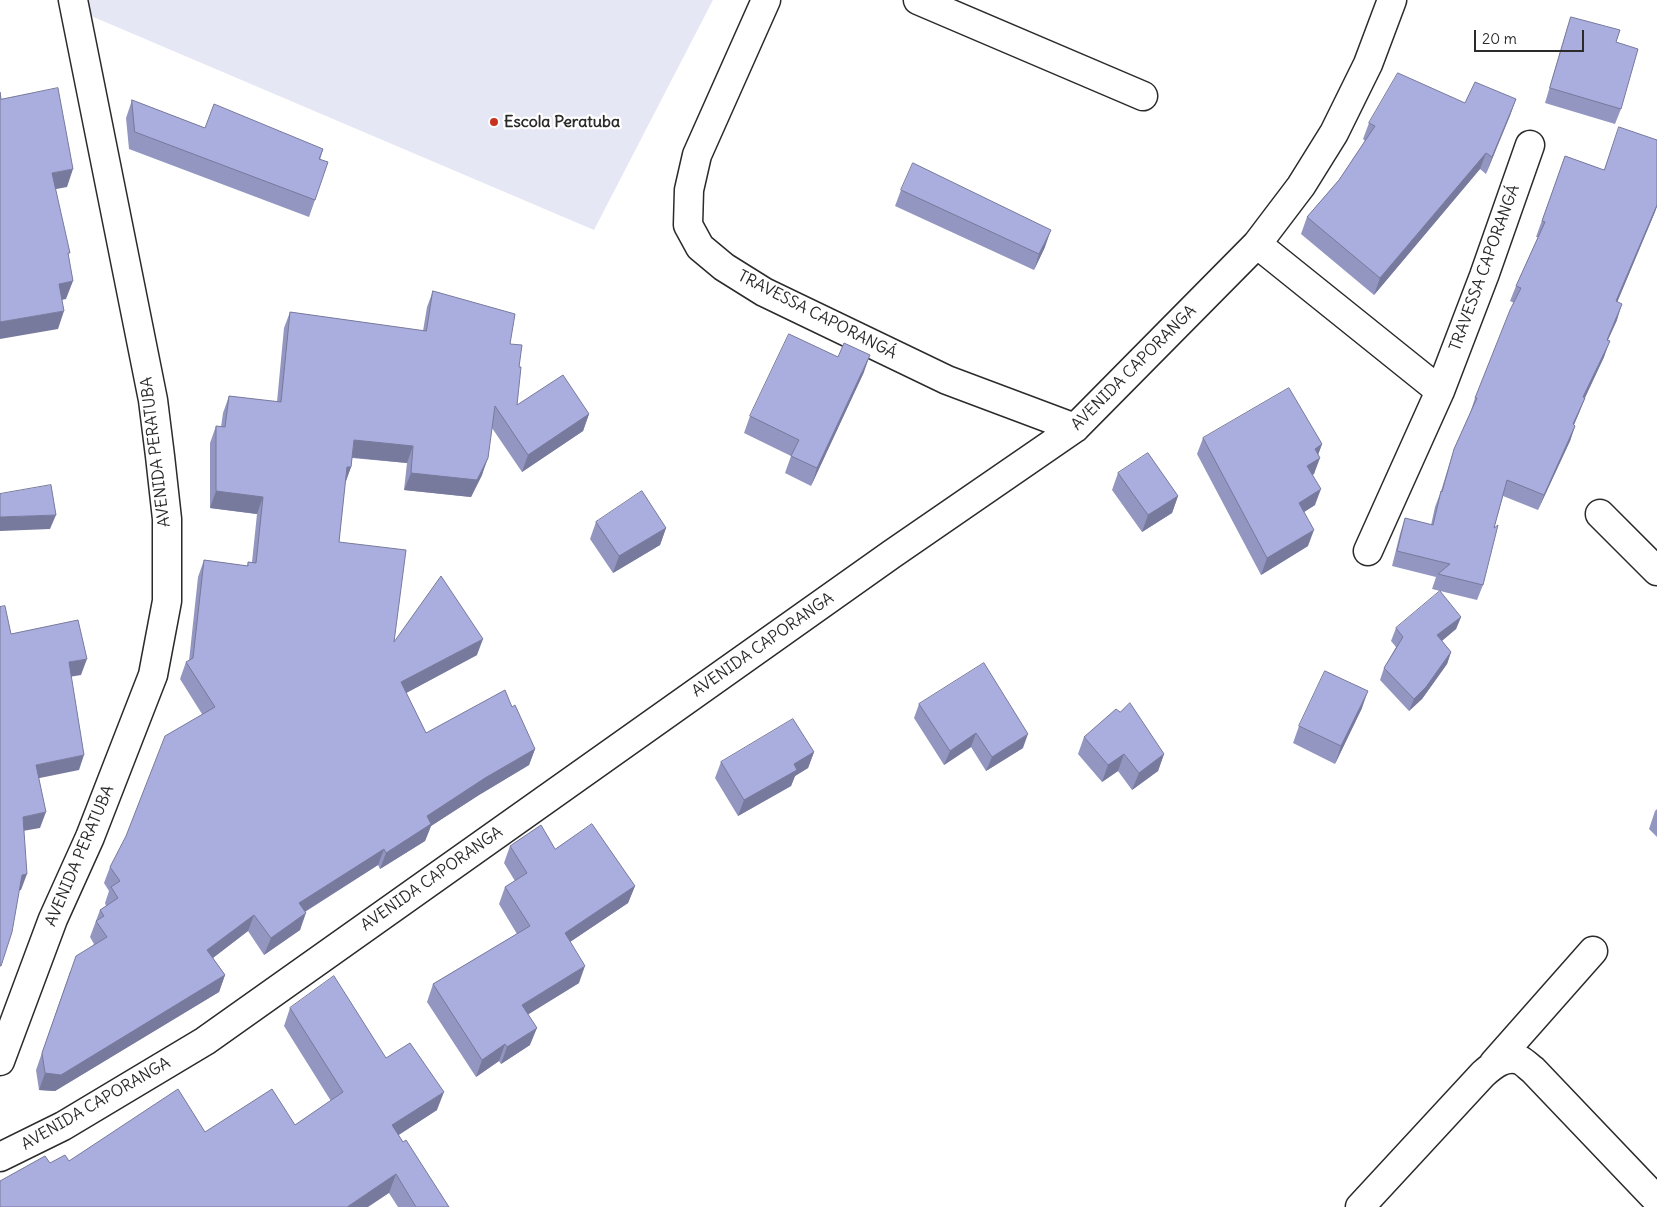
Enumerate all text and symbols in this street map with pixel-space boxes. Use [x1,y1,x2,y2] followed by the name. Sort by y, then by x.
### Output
[1477,20,1587,52] scale bar
[1482,29,1517,48] text: 20 m
[504,112,620,132] place label: Escola Peratuba
[488,116,500,128] marker: Escola Peratuba
[1446,182,1524,354] street label: TRAVESSA CAPORANGÁ
[734,267,900,363] street label: TRAVESSA CAPORANGÁ
[1068,302,1200,434] street label: AVENIDA CAPORANGA
[137,376,175,528] street label: AVENIDA PERATUBA
[688,589,838,701] street label: AVENIDA CAPORANGA
[42,783,118,929] street label: AVENIDA PERATUBA
[357,823,507,935] street label: AVENIDA CAPORANGA
[18,1053,174,1155] street label: AVENIDA CAPORANGA

